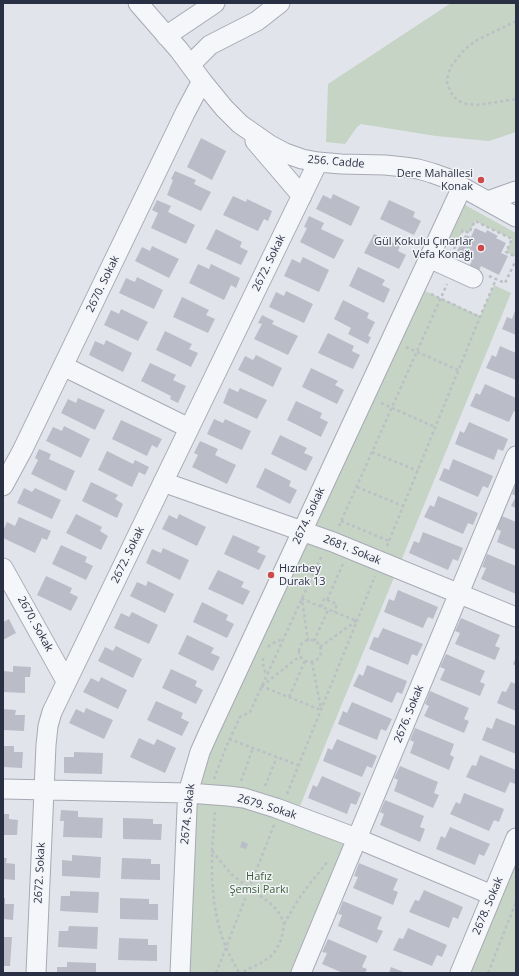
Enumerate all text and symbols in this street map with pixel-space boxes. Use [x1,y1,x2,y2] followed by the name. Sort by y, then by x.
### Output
[307,153,365,171] street label: 256. Cadde
[397,167,473,193] place label: Dere Mahallesi Konak
[476,175,486,185] marker: Dere Mahallesi Konak
[250,233,288,293] street label: 2672. Sokak
[374,235,473,261] place label: Gül Kokulu Çınarlar Vefa Konağı
[476,243,486,253] marker: Gül Kokulu Çınarlar Vefa Konağı
[84,254,122,314] street label: 2670. Sokak
[290,485,328,547] street label: 2674. Sokak
[109,525,147,585] street label: 2672. Sokak
[321,532,383,568] street label: 2681. Sokak
[279,562,326,588] place label: Hızırbey Durak 13
[266,570,276,580] marker: Hızırbey Durak 13
[14,594,56,654] street label: 2670. Sokak
[391,683,427,745] street label: 2676. Sokak
[178,783,198,845] street label: 2674. Sokak
[236,792,298,822] street label: 2679. Sokak
[32,842,48,904] street label: 2672. Sokak
[229,870,289,896] park label: Hafız Şemsi Parkı
[470,875,506,937] street label: 2678. Sokak

